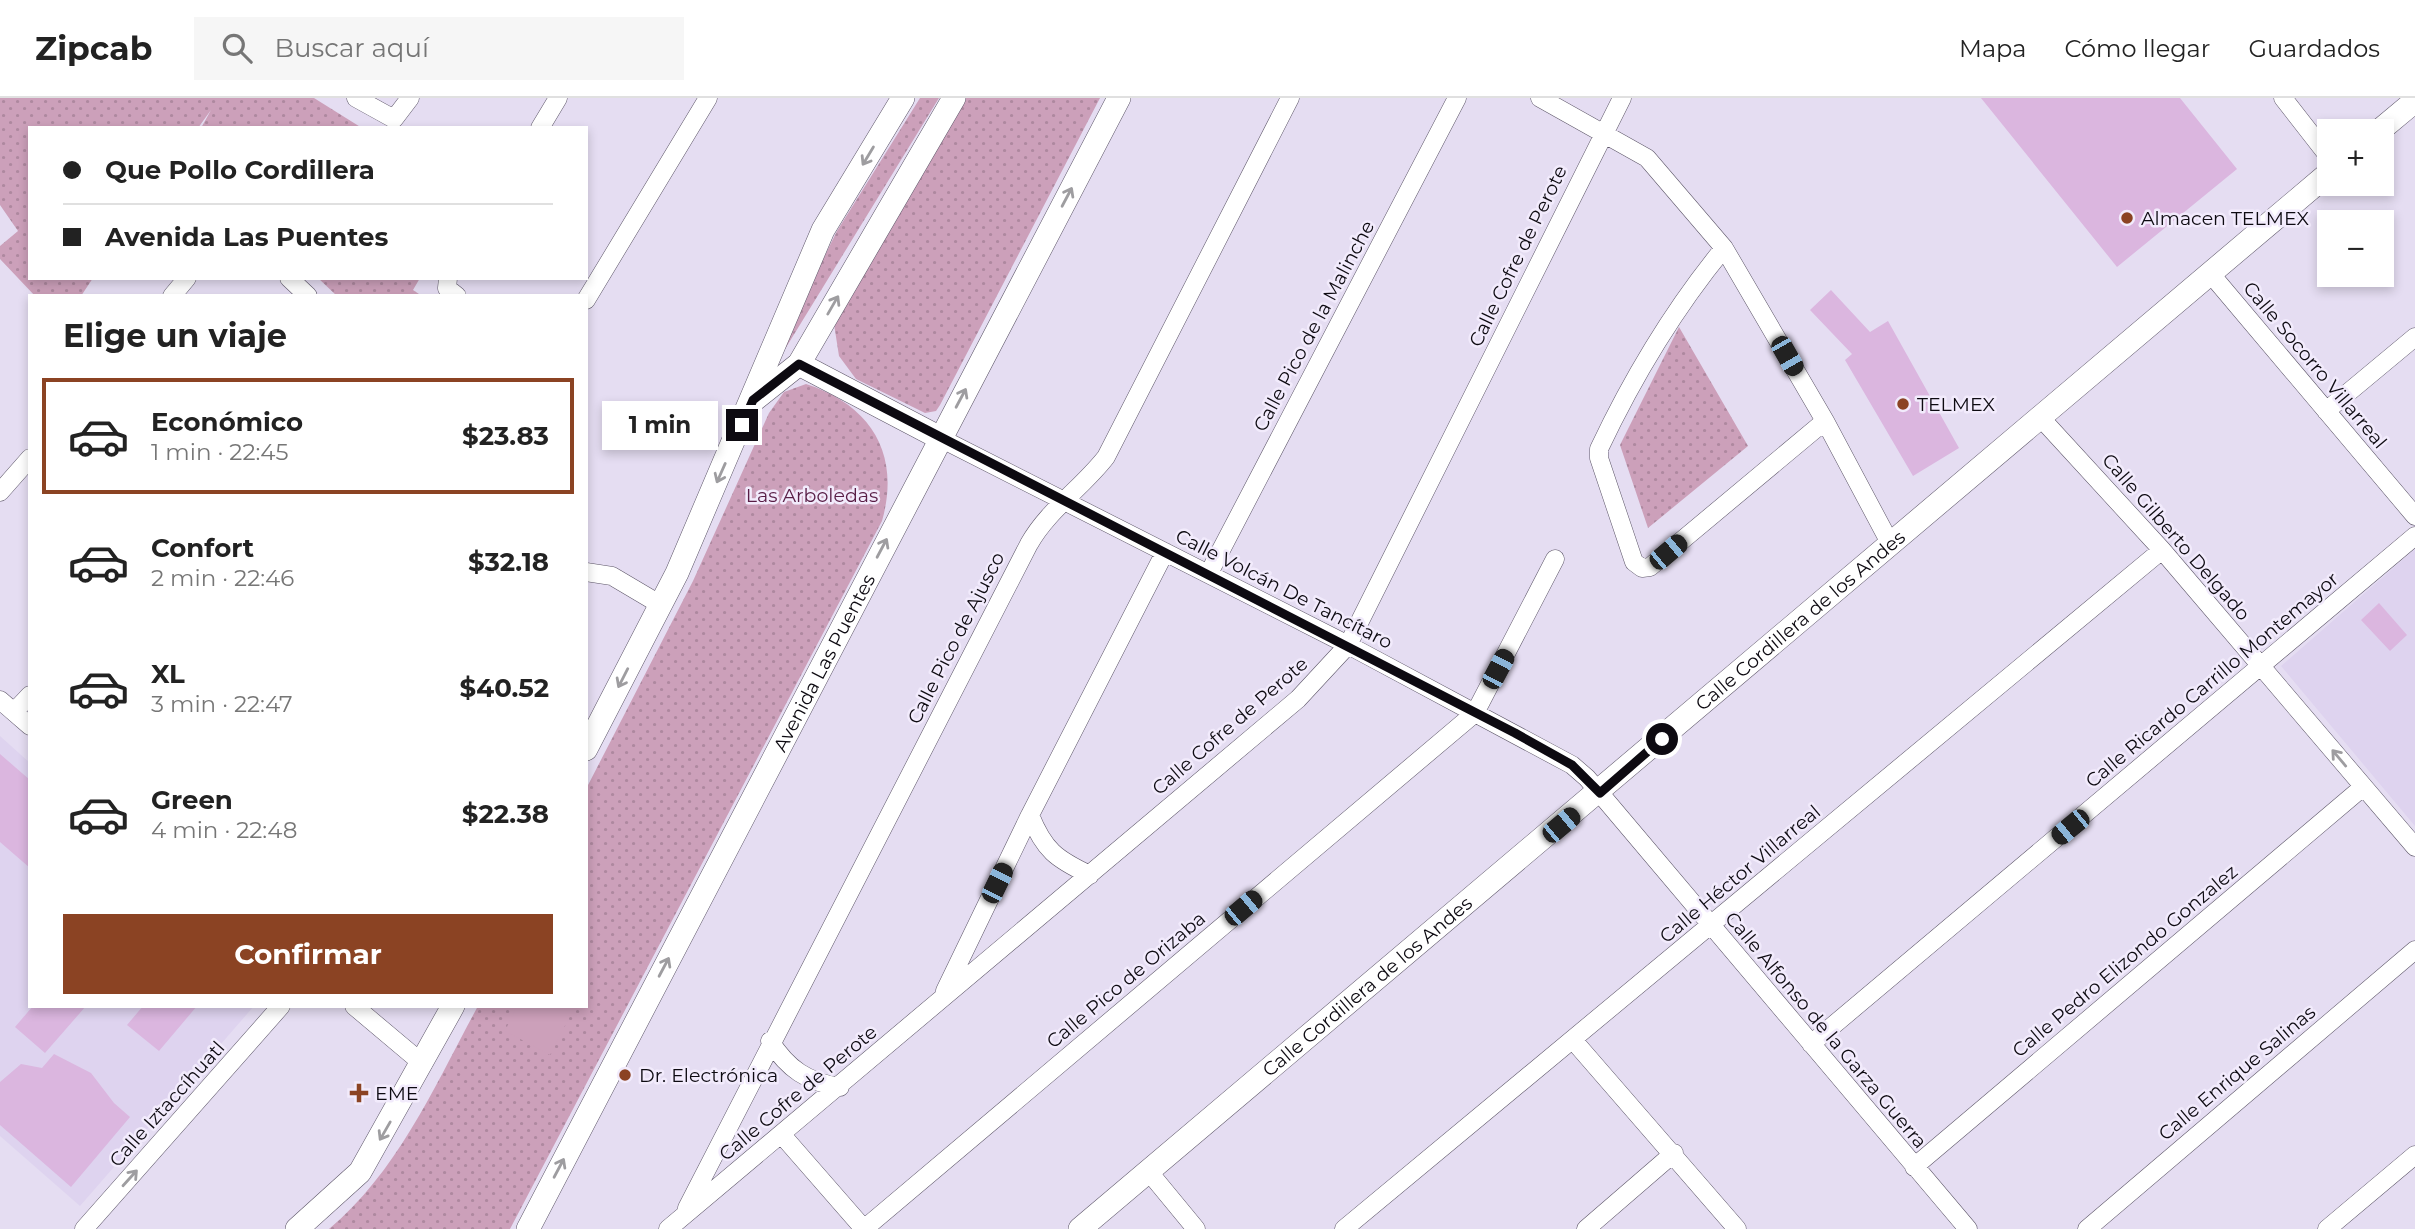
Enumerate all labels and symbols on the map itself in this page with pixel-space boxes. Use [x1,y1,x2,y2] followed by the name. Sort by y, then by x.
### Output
[860,146,874,166] one-way arrow
[1464,162,1572,350] street label: Calle Cofre de Perote
[1061,187,1074,208] one-way arrow
[2141,207,2309,230] place label: Almacen TELMEX
[2119,210,2135,226] marker: Almacen TELMEX
[1249,217,1379,435] street label: Calle Pico de la Malinche
[2238,277,2392,453] street label: Calle Socorro Villarreal
[826,296,840,316] one-way arrow
[1768,333,1807,379] car
[954,388,968,409] one-way arrow
[1917,393,1996,416] place label: TELMEX
[1895,396,1911,412] marker: TELMEX
[602,400,718,450] callout: 1 min
[726,409,758,441] route end
[2097,449,2255,625] street label: Calle Gilberto Delgado
[714,462,727,483] one-way arrow
[746,484,878,507] park label: Las Arboledas
[1172,524,1396,654] street label: Calle Volcán De Tancítaro
[1691,525,1910,715] street label: Calle Cordillera de los Andes
[1646,530,1691,574] car
[876,538,890,558] one-way arrow
[903,548,1009,728] street label: Calle Pico de Ajusco
[2081,567,2343,793] street label: Calle Ricardo Carrillo Montemayor
[768,570,880,755] street label: Avenida Las Puentes
[1479,646,1518,692] car
[1147,652,1313,800] street label: Calle Cofre de Perote
[615,667,629,688] one-way arrow
[1646,723,1678,755] route start
[2331,749,2347,767] one-way arrow
[1655,800,1825,948] street label: Calle Héctor Villarreal
[1539,803,1584,847] car
[2048,806,2093,848] car
[979,860,1016,906] car
[2008,860,2242,1062] street label: Calle Pedro Elizondo Gonzalez
[1221,886,1266,930] car
[1258,891,1477,1081] street label: Calle Cordillera de los Andes
[1042,907,1210,1053] street label: Calle Pico de Orizaba
[1720,907,1932,1153] street label: Calle Alfonso de la Garza Guerra
[658,957,672,978] one-way arrow
[2154,1001,2320,1145] street label: Calle Enrique Salinas
[714,1020,882,1166] street label: Calle Cofre de Perote
[105,1036,229,1172] street label: Calle Iztaccíhuatl
[639,1064,778,1087] place label: Dr. Electrónica
[617,1067,633,1083] marker: Dr. Electrónica
[375,1082,419,1105] place label: EME
[349,1083,369,1103] marker: EME
[378,1120,392,1140] one-way arrow
[553,1159,567,1179] one-way arrow
[121,1170,138,1187] one-way arrow

